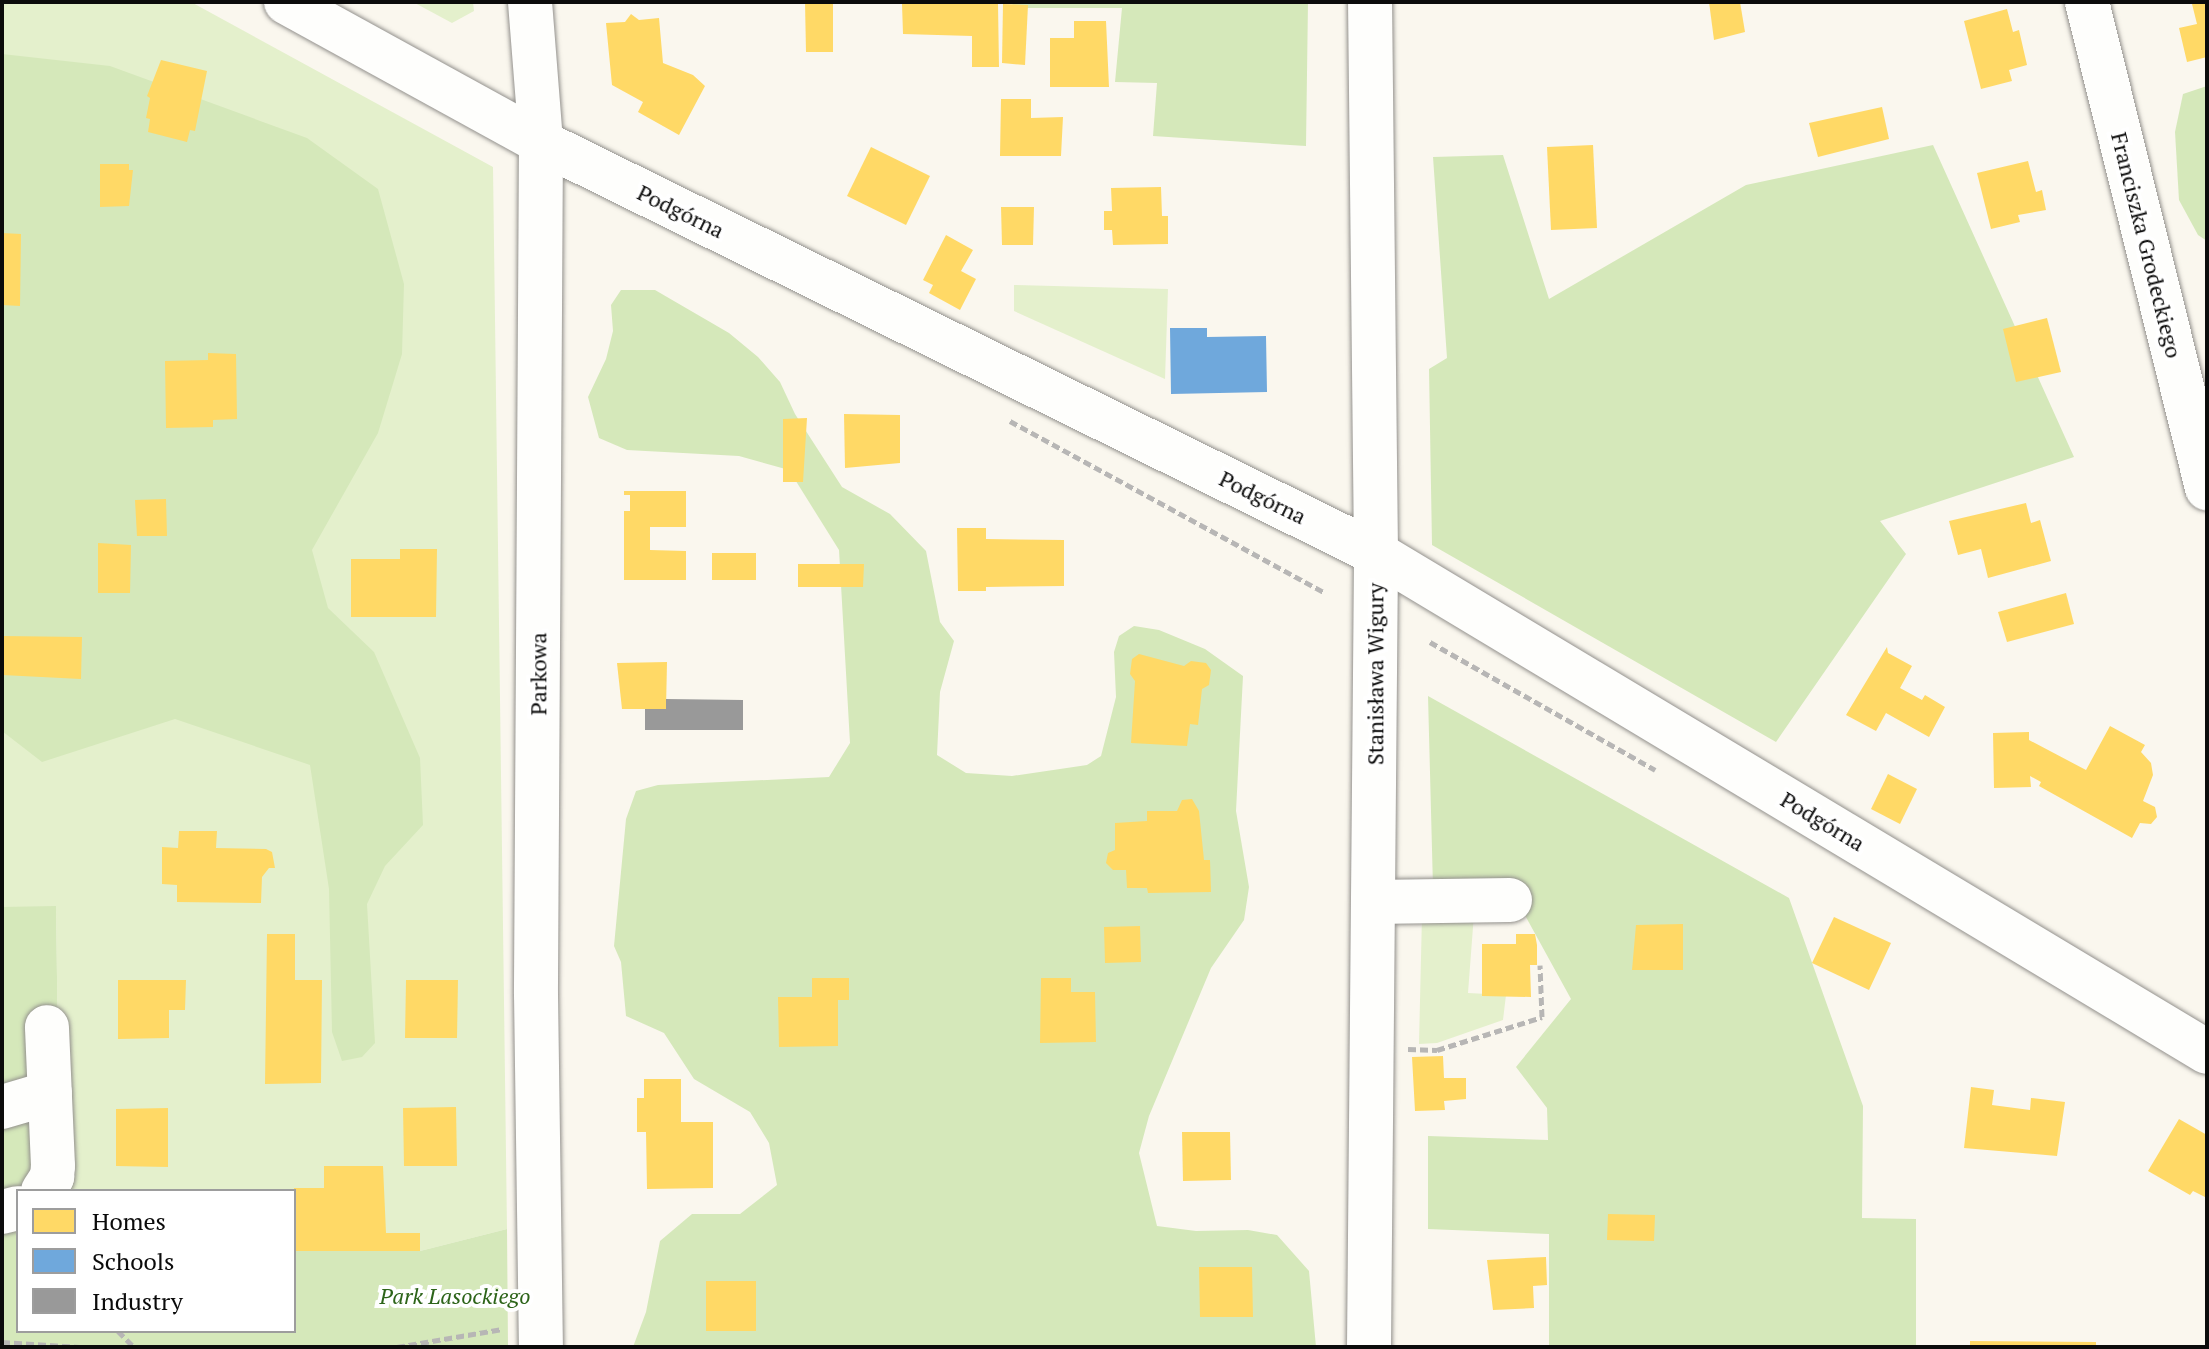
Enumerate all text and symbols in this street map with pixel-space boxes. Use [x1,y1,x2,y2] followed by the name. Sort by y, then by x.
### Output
[2106,129,2188,361] street label: Franciszka Grodeckiego
[633,179,729,243] street label: Podgórna
[1215,465,1311,529] street label: Podgórna
[1362,583,1388,765] street label: Stanisława Wigury
[525,633,551,715] street label: Parkowa
[1776,786,1870,856] street label: Podgórna
[16,1189,296,1333] legend
[92,1205,166,1237] text: Homes
[92,1245,174,1277] text: Schools
[380,1283,530,1309] park label: Park Lasockiego
[92,1285,183,1317] text: Industry

